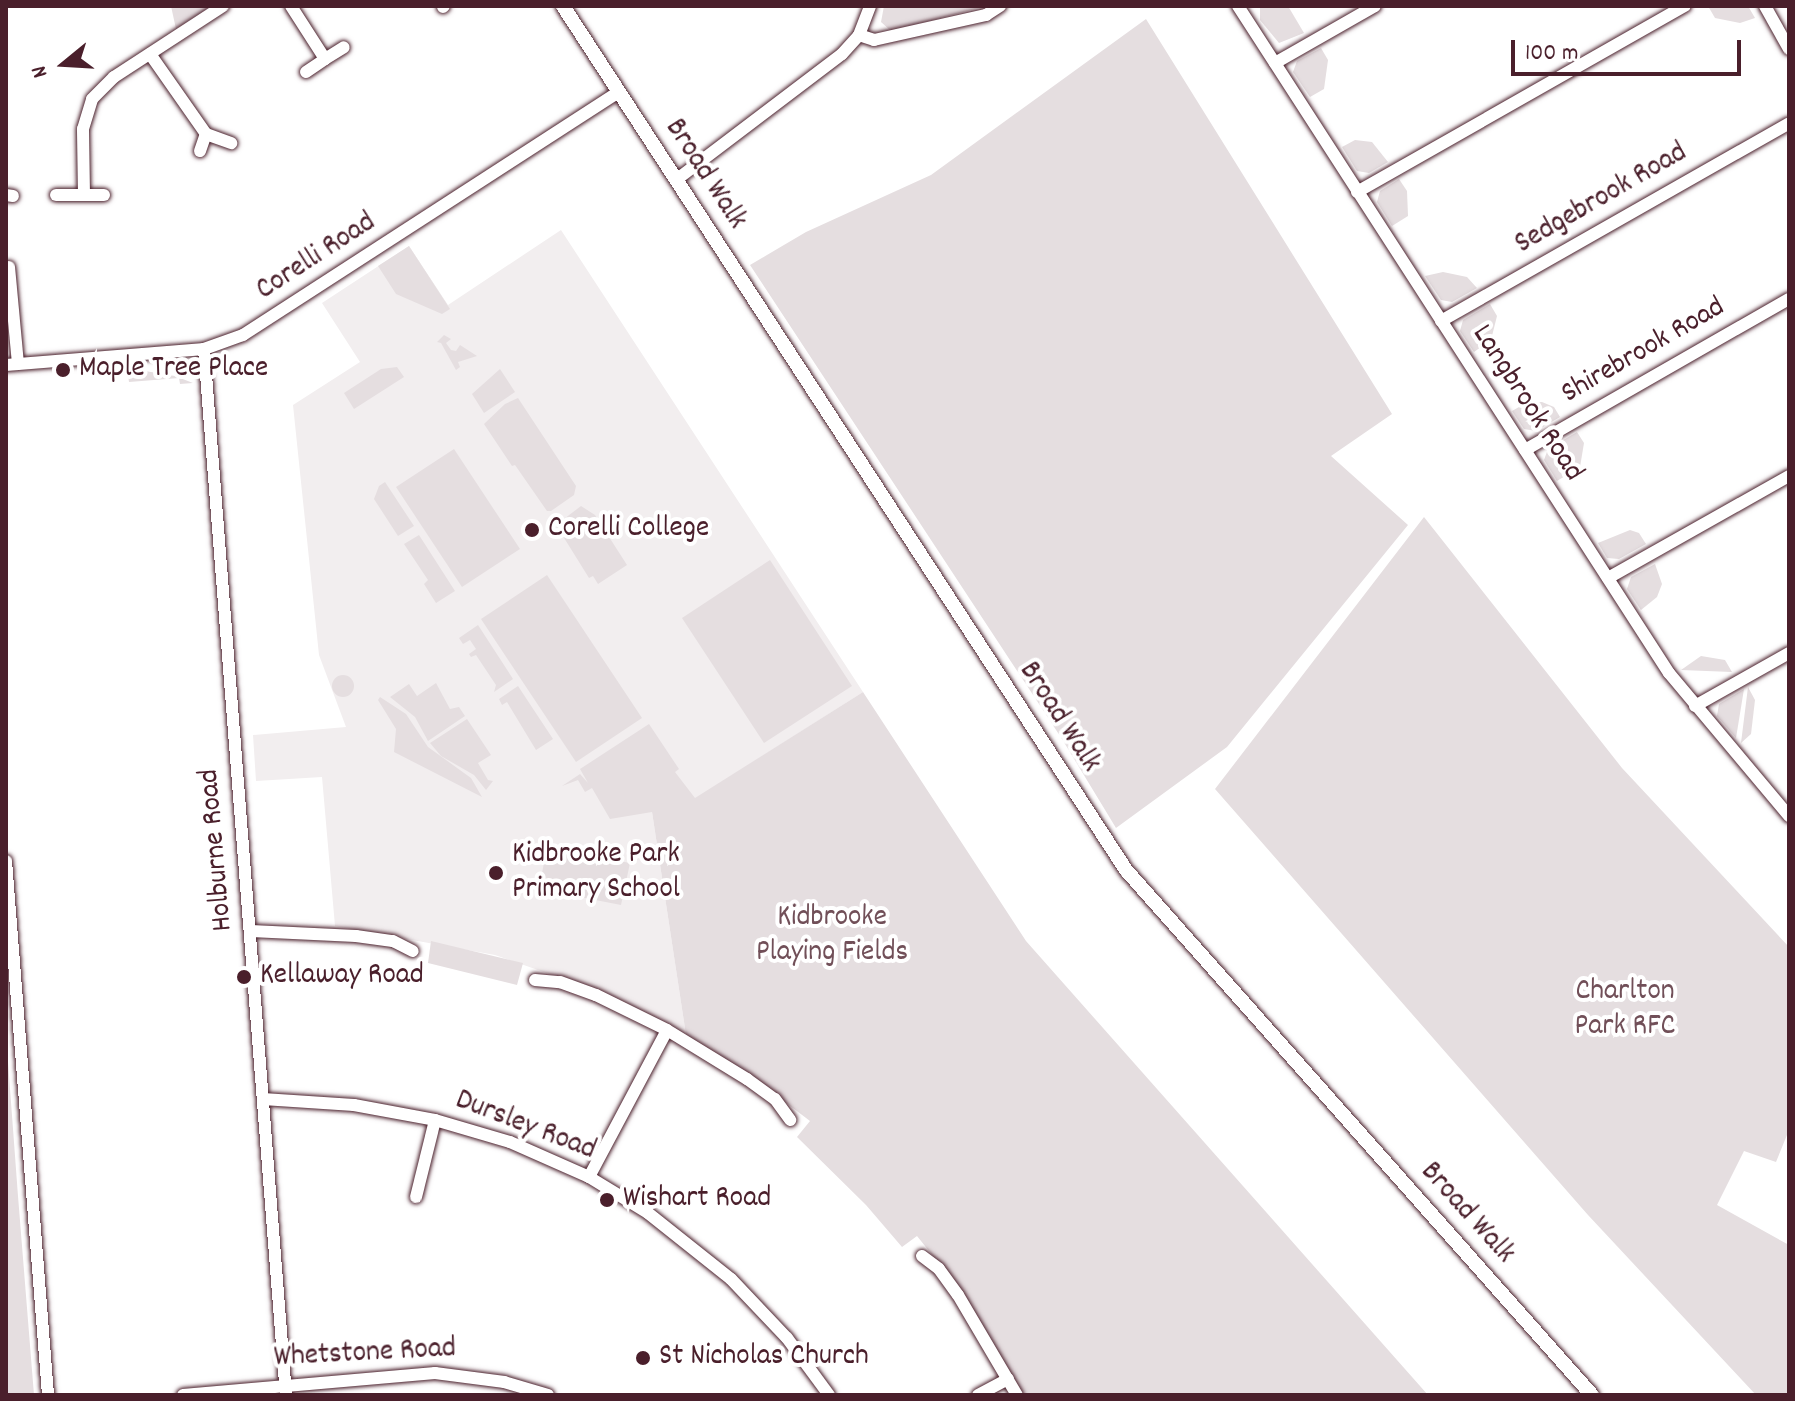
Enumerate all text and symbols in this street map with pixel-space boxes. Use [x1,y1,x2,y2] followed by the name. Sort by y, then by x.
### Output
[24,24,104,104] north arrow
[1515,24,1745,74] scale bar
[1525,37,1578,71] text: 100 m
[24,62,57,82] text: N
[655,113,753,237] street label: Broad Walk
[1509,136,1695,264] street label: Sedgebrook Road
[250,206,384,310] street label: Corelli Road
[1556,291,1732,413] street label: Shirebrook Road
[1462,319,1590,489] street label: Langbrook Road
[79,352,268,388] place label: Maple Tree Place
[54,361,72,379] marker: Maple Tree Place
[548,512,709,548] place label: Corelli College
[523,521,541,539] marker: Corelli College
[1009,656,1107,780] street label: Broad Walk
[193,767,243,933] street label: Holburne Road
[512,838,680,908] place label: Kidbrooke Park Primary School
[487,864,505,882] marker: Kidbrooke Park Primary School
[756,901,908,972] park label: Kidbrooke Playing Fields
[260,959,424,995] place label: Kellaway Road
[235,968,253,986] marker: Kellaway Road
[1575,975,1675,1046] park label: Charlton Park RFC
[450,1084,600,1170] street label: Dursley Road
[1411,1156,1521,1272] street label: Broad Walk
[623,1182,771,1218] place label: Wishart Road
[598,1191,616,1209] marker: Wishart Road
[273,1332,457,1378] street label: Whetstone Road
[659,1340,869,1376] place label: St Nicholas Church
[634,1349,652,1367] marker: St Nicholas Church

